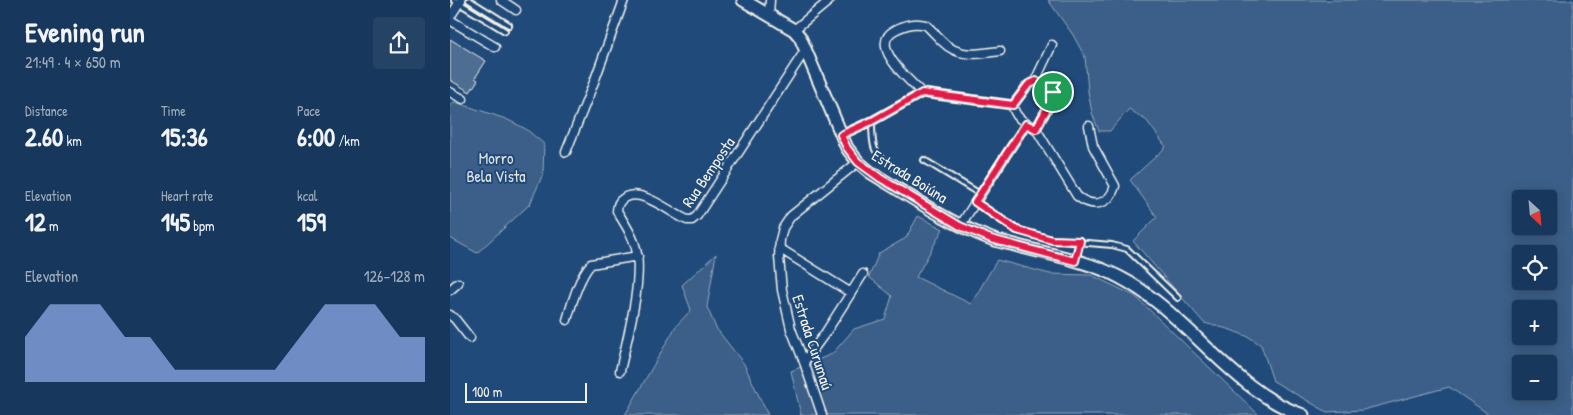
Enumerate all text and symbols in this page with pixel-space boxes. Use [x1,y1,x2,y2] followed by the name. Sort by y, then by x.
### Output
[25,13,145,51] text: Evening run
[373,17,425,69] button: share
[25,51,121,73] text: 21:49 · 4 × 650 m
[1032,71,1074,113] pin
[1039,78,1067,106] icon: arrive
[25,101,68,120] text: Distance
[161,101,186,120] text: Time
[297,101,320,120] text: Pace
[25,120,63,154] text: 2.60
[161,120,208,154] text: 15:36
[297,120,335,154] text: 6:00
[63,131,82,150] text: km
[335,131,360,150] text: /km
[676,133,740,211] street label: Rua Bemposta
[868,144,952,208] street label: Estrada Boiúna
[466,147,526,187] park label: Morro Bela Vista
[25,186,72,205] text: Elevation
[161,186,213,205] text: Heart rate
[297,186,317,205] text: kcal
[1512,190,1558,235] north arrow
[1512,190,1557,400] map controls
[25,205,46,239] text: 12
[161,205,190,239] text: 145
[297,205,326,239] text: 159
[46,216,59,235] text: m
[190,216,215,235] text: bpm
[1512,245,1557,290] button: locate
[25,265,78,287] text: Elevation
[364,265,425,287] text: 126–128 m
[787,292,839,393] street label: Estrada Curumaú
[1512,300,1557,345] button: +
[1512,355,1557,400] button: −
[465,380,588,403] scale bar
[472,382,502,401] text: 100 m

